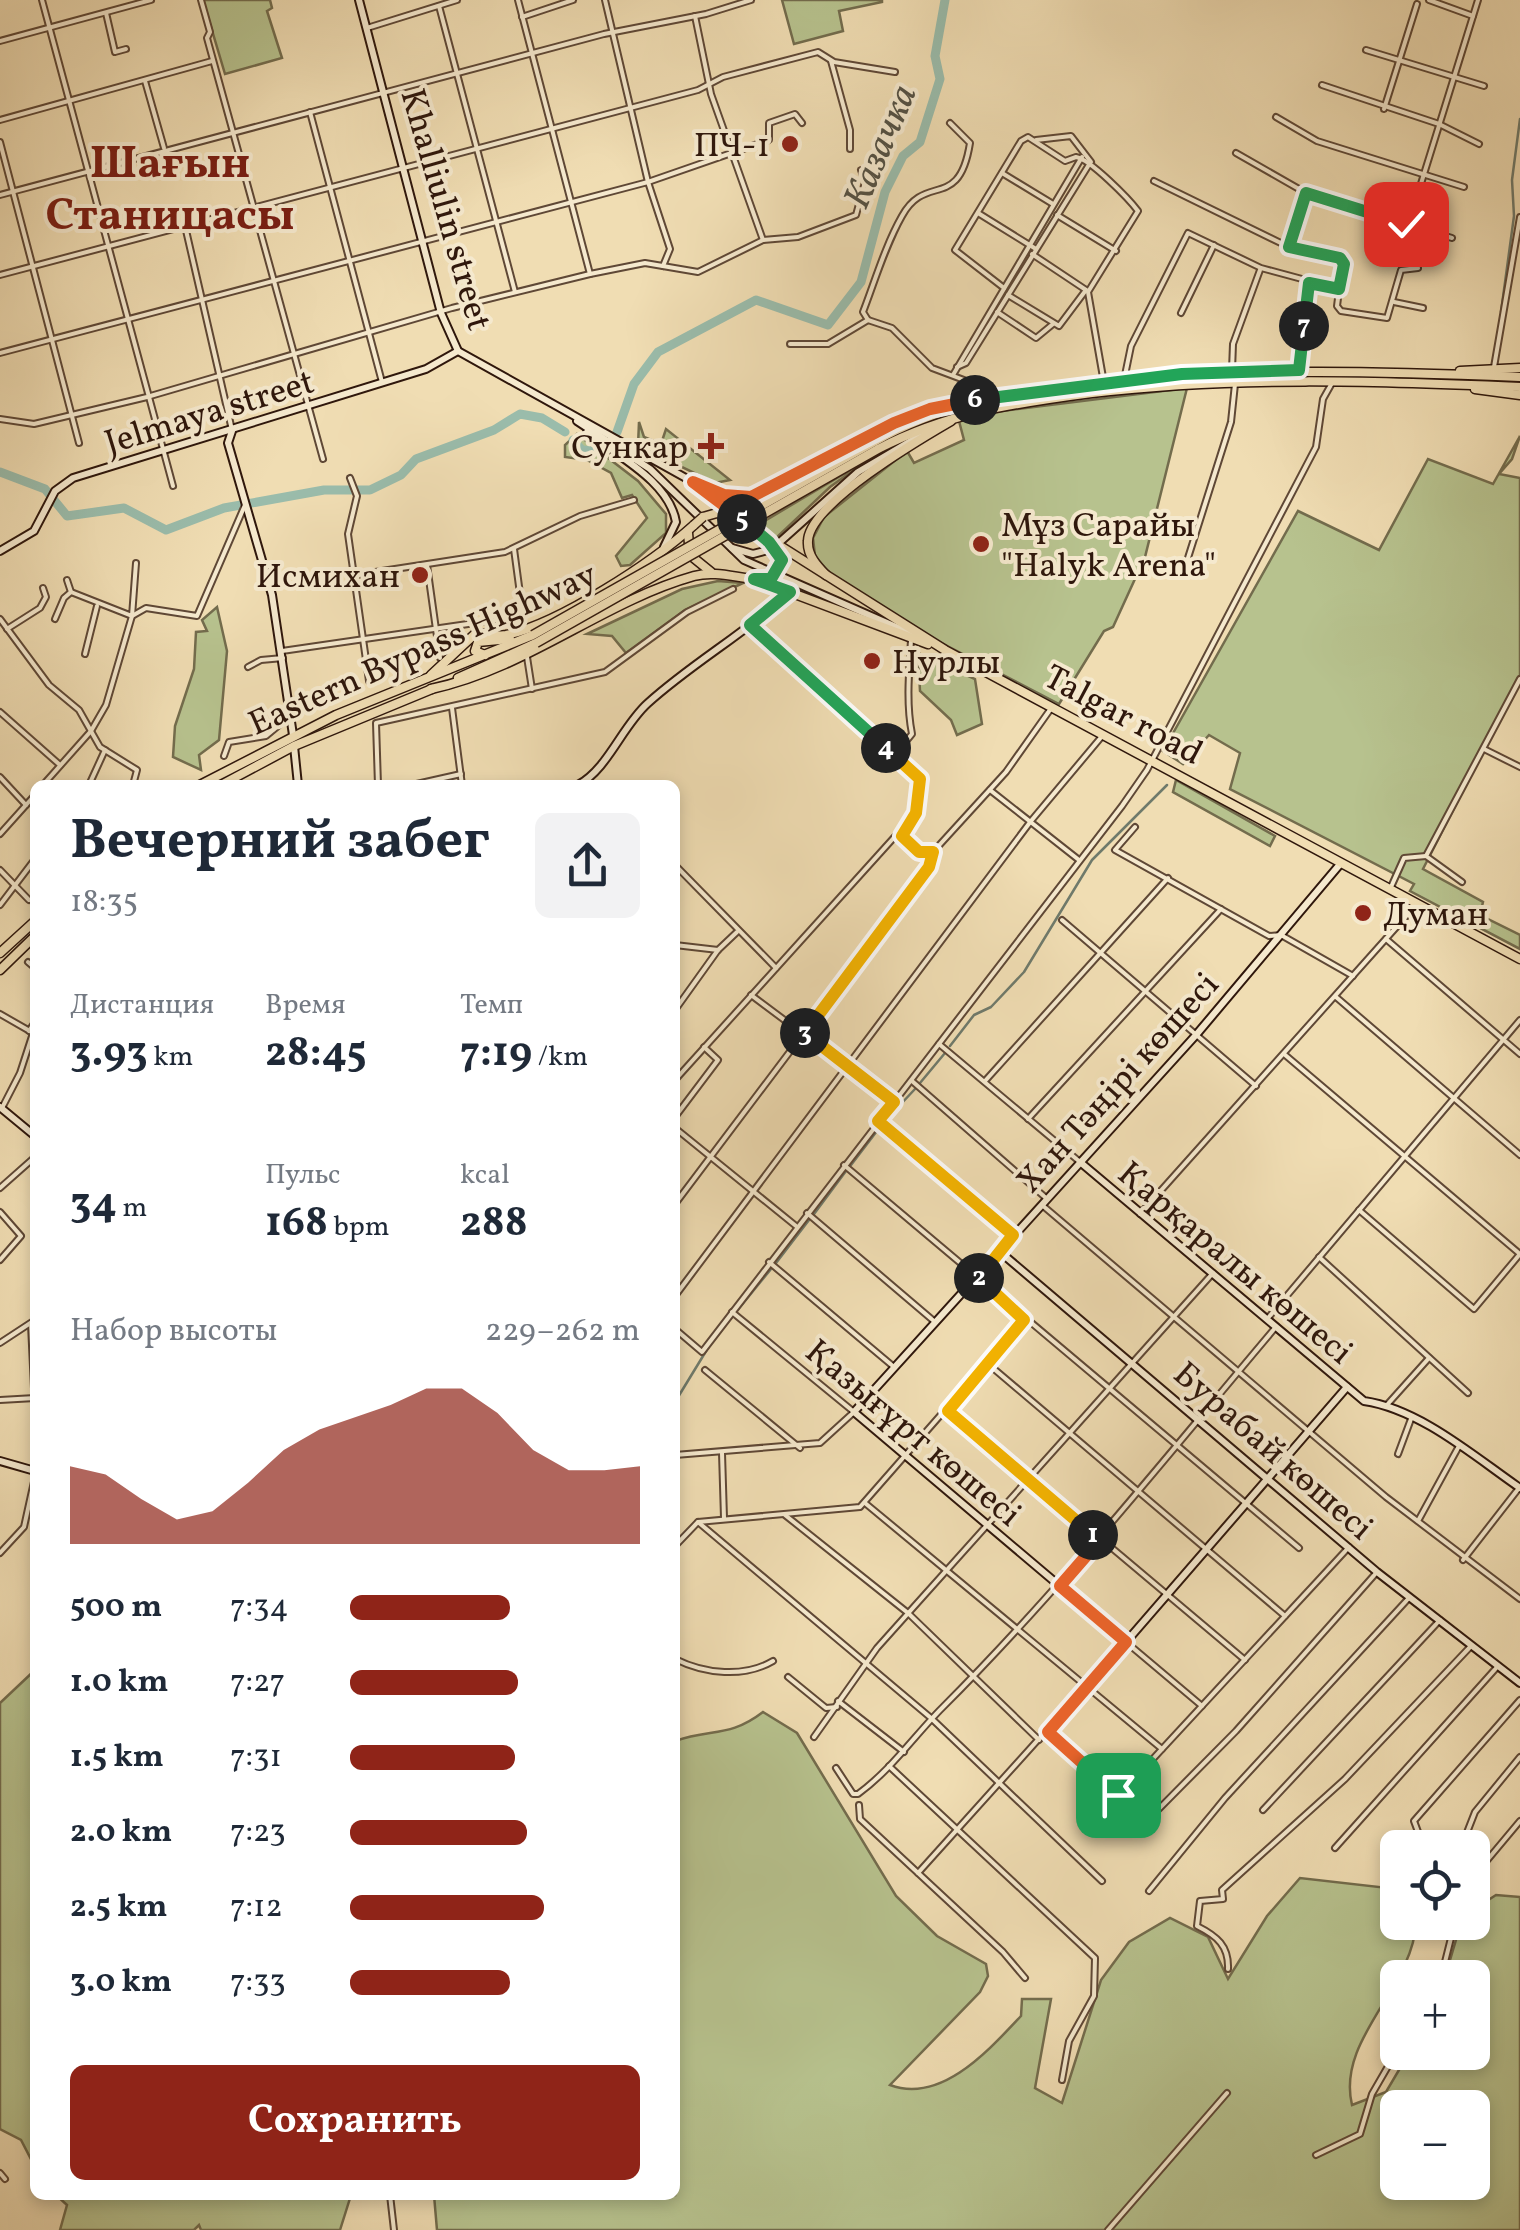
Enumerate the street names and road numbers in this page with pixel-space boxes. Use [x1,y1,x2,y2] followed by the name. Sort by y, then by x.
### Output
[387,83,502,336] street label: Khalliulin street
[99,359,321,468] street label: Jelmaya street
[242,552,605,749] street label: Eastern Bypass Highway
[1035,655,1211,779] street label: Talgar road
[1007,963,1231,1205] street label: Хан Тәңірі көшесі
[1106,1152,1362,1377] street label: Қарқаралы көшесі
[794,1329,1031,1539] street label: Қазығұрт көшесі
[1162,1352,1382,1553] street label: Бурабай көшесі

